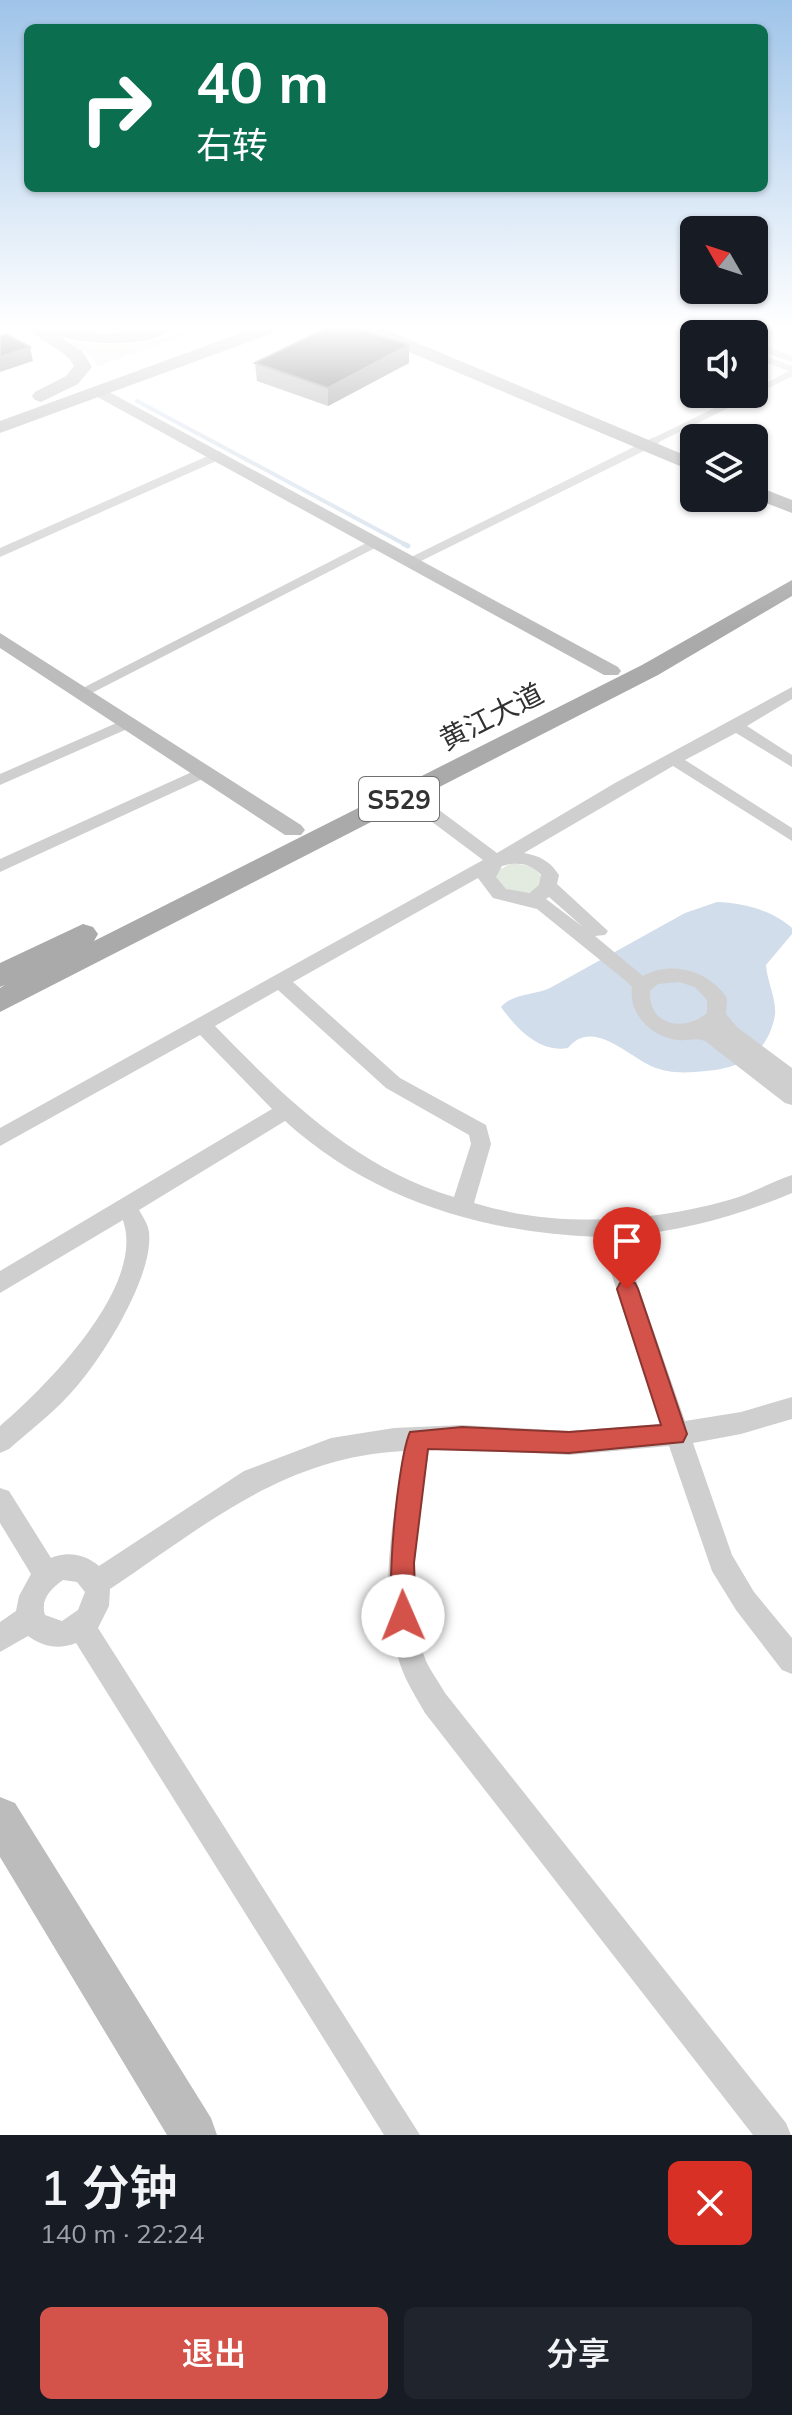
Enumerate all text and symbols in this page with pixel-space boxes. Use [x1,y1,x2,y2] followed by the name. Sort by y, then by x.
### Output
[196,47,329,117] text: 40 m
[64,56,168,160] icon: right
[196,122,268,167] text: 右转
[680,216,768,304] north arrow
[680,216,768,512] map controls
[680,320,768,408] button: sound
[680,424,768,512] button: layers
[433,675,549,757] street label: 黄江大道
[359,777,439,821] road number: S529
[593,1207,661,1289] pin
[605,1219,649,1263] icon: arrive
[361,1574,445,1658] position arrow
[40,2157,178,2217] text: 1 分钟
[668,2161,752,2245] button: close
[40,2217,204,2250] text: 140 m · 22:24
[40,2307,388,2399] button: 退出
[404,2307,752,2399] button: 分享

